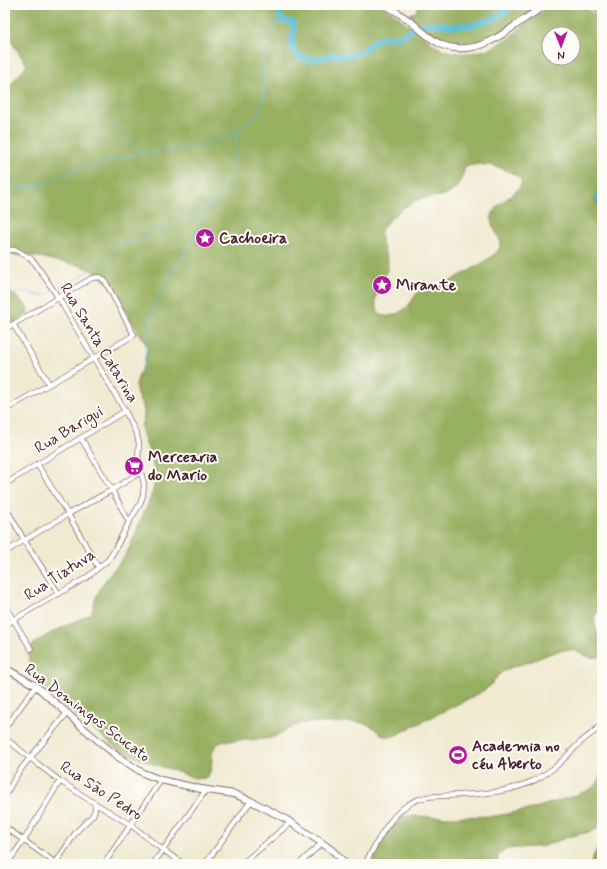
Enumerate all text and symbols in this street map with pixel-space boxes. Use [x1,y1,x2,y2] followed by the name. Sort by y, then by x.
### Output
[541,26,581,66] north arrow
[557,48,565,62] text: N
[194,227,216,249] place icon: Cachoeira
[219,228,287,249] place label: Cachoeira
[371,274,393,296] place icon: Mirante
[396,275,457,296] place label: Mirante
[55,279,143,407] street label: Rua Santa Catarina
[31,401,108,460] street label: Rua Barigui
[148,447,218,486] place label: Mercearia do Mario
[123,455,145,477] supermarket icon: Mercearia do Mario
[20,544,100,606] street label: Rua Tiatuva
[20,659,154,767] street label: Rua Domingos Scucato
[472,736,560,775] place label: Academia no céu Aberto
[447,744,469,766] sports icon: Academia no céu Aberto
[56,756,147,826] street label: Rua São Pedro

